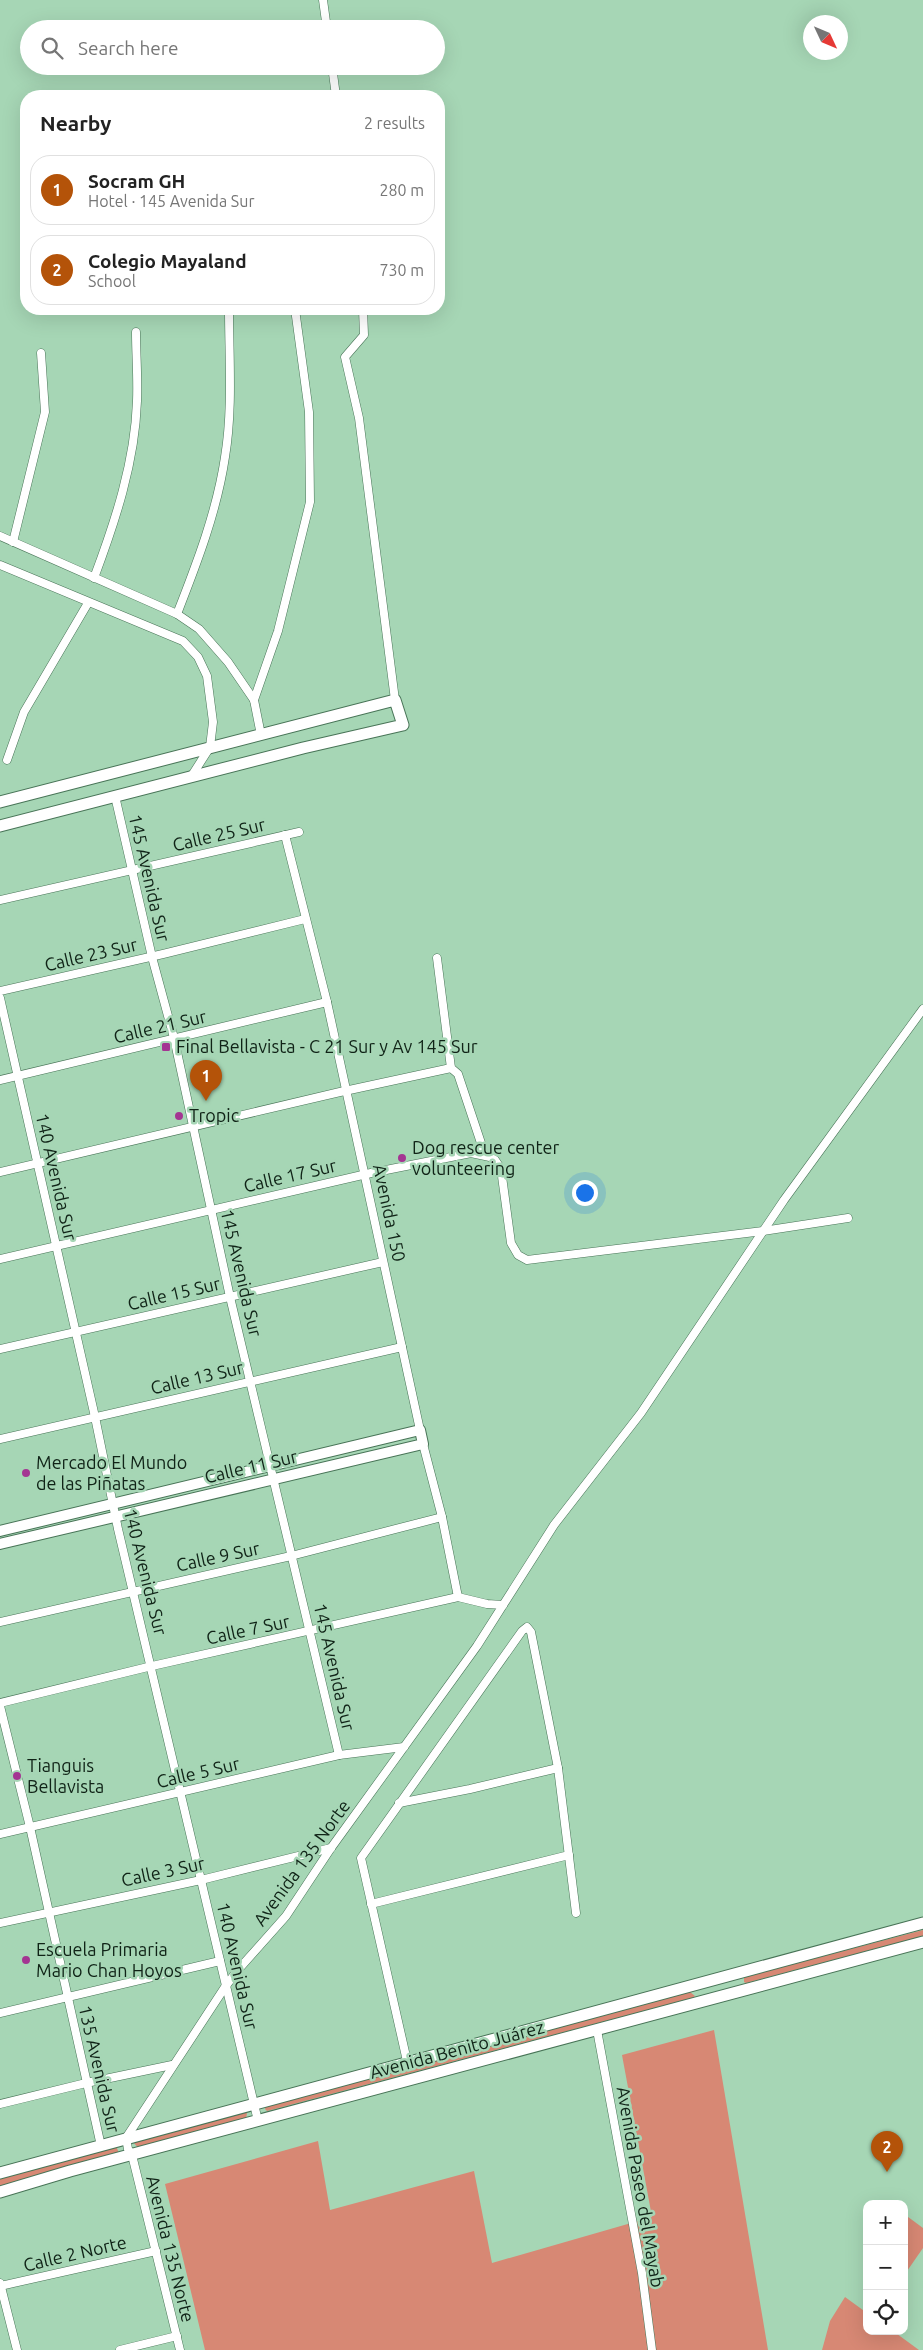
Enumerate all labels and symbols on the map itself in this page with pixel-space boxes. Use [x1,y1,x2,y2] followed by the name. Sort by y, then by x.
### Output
[803,15,848,60] north arrow
[126,812,174,943] street label: 145 Avenida Sur
[170,814,267,854] street label: Calle 25 Sur
[42,934,139,974] street label: Calle 23 Sur
[111,1006,208,1046] street label: Calle 21 Sur
[176,1036,478,1056] place label: Final Bellavista - C 21 Sur y Av 145 Sur
[160,1041,172,1053] marker: Final Bellavista - C 21 Sur y Av 145 Sur
[190,1060,222,1101] pin: 1
[189,1105,239,1125] place label: Tropic
[173,1110,185,1122] marker: Tropic
[33,1111,81,1242] street label: 140 Avenida Sur
[412,1137,559,1178] place label: Dog rescue center volunteering
[396,1152,408,1164] marker: Dog rescue center volunteering
[241,1155,338,1195] street label: Calle 17 Sur
[370,1162,410,1263] street label: Avenida 150
[572,1180,598,1206] your location
[218,1207,266,1338] street label: 145 Avenida Sur
[125,1273,222,1313] street label: Calle 15 Sur
[148,1357,245,1397] street label: Calle 13 Sur
[202,1446,299,1486] street label: Calle 11 Sur
[36,1452,187,1493] place label: Mercado El Mundo de las Piñatas
[20,1467,32,1479] marker: Mercado El Mundo de las Piñatas
[121,1506,171,1637] street label: 140 Avenida Sur
[174,1537,261,1575] street label: Calle 9 Sur
[311,1601,359,1732] street label: 145 Avenida Sur
[204,1610,291,1648] street label: Calle 7 Sur
[154,1753,241,1791] street label: Calle 5 Sur
[27,1755,104,1796] place label: Tianguis Bellavista
[11,1770,23,1782] marker: Tianguis Bellavista
[249,1796,354,1929] street label: Avenida 135 Norte
[119,1852,206,1890] street label: Calle 3 Sur
[214,1900,262,2031] street label: 140 Avenida Sur
[36,1939,182,1980] place label: Escuela Primaria Mario Chan Hoyos
[20,1954,32,1966] marker: Escuela Primaria Mario Chan Hoyos
[76,2003,124,2134] street label: 135 Avenida Sur
[367,2016,546,2082] street label: Avenida Benito Juárez
[613,2085,669,2289] street label: Avenida Paseo del Mayab
[871,2131,903,2172] pin: 2
[143,2173,199,2324] street label: Avenida 135 Norte
[21,2231,128,2275] street label: Calle 2 Norte

